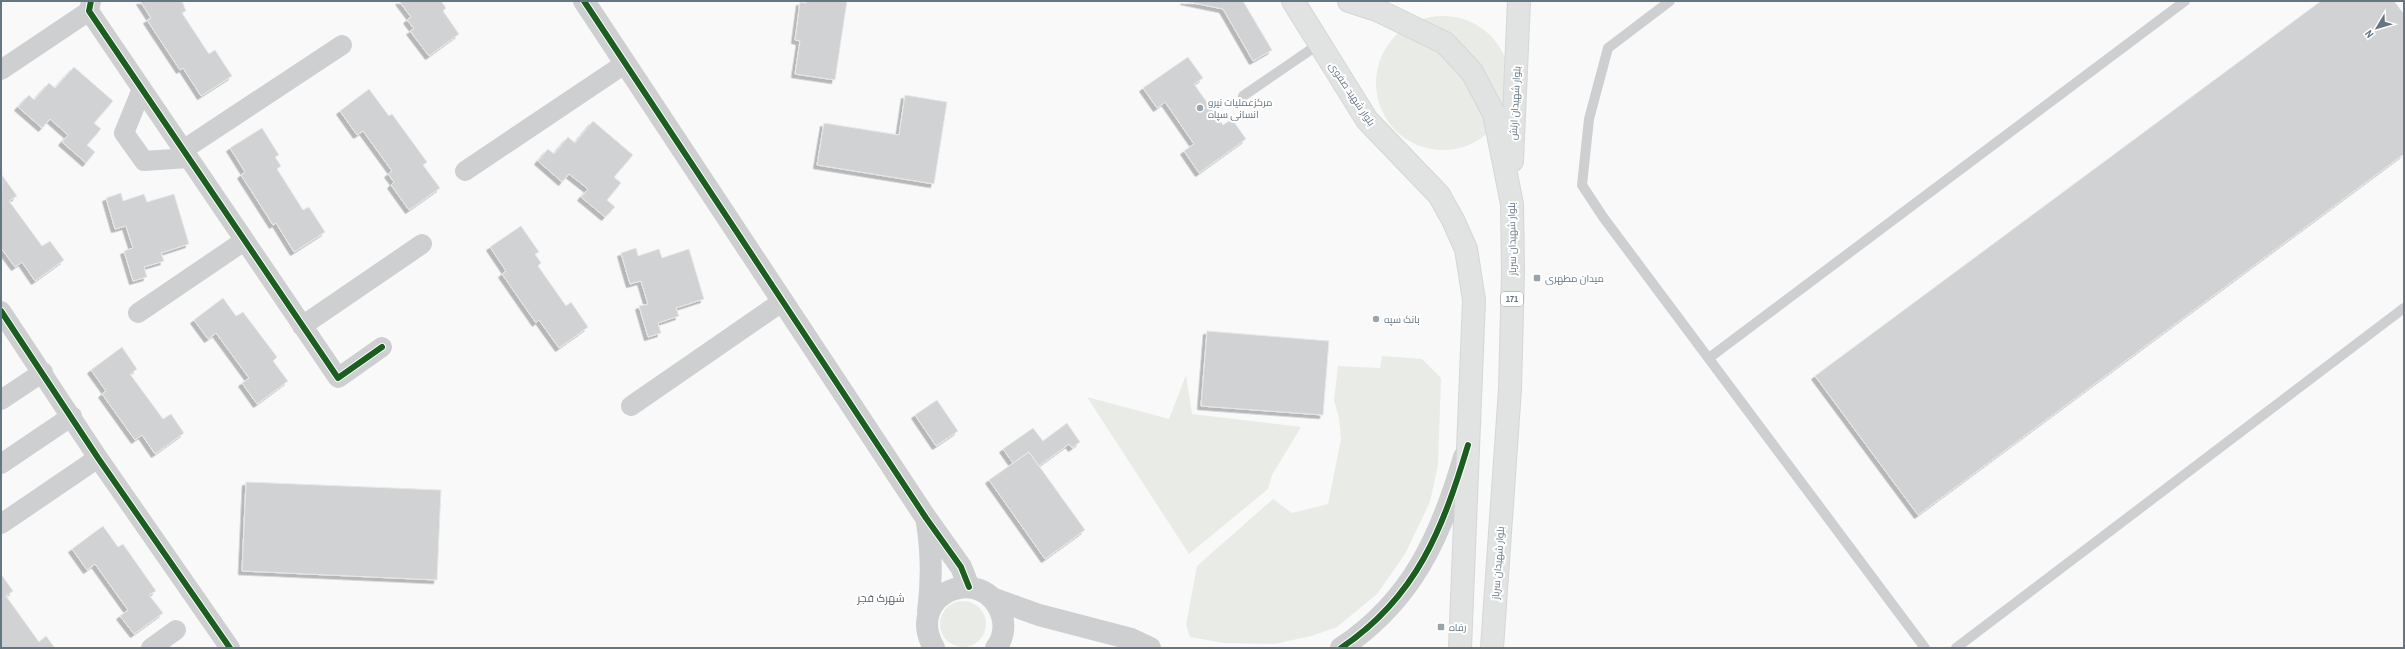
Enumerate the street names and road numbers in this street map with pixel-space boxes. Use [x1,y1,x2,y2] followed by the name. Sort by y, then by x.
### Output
[1326,60,1378,128] street label: بلوار شهید صفوی
[1507,66,1523,140] street label: بلوار شهیدان ارتش
[1505,202,1519,277] street label: بلوار شهیدان سرباز
[1501,292,1523,306] road number: 171
[1489,526,1507,601] street label: بلوار شهیدان سرباز

